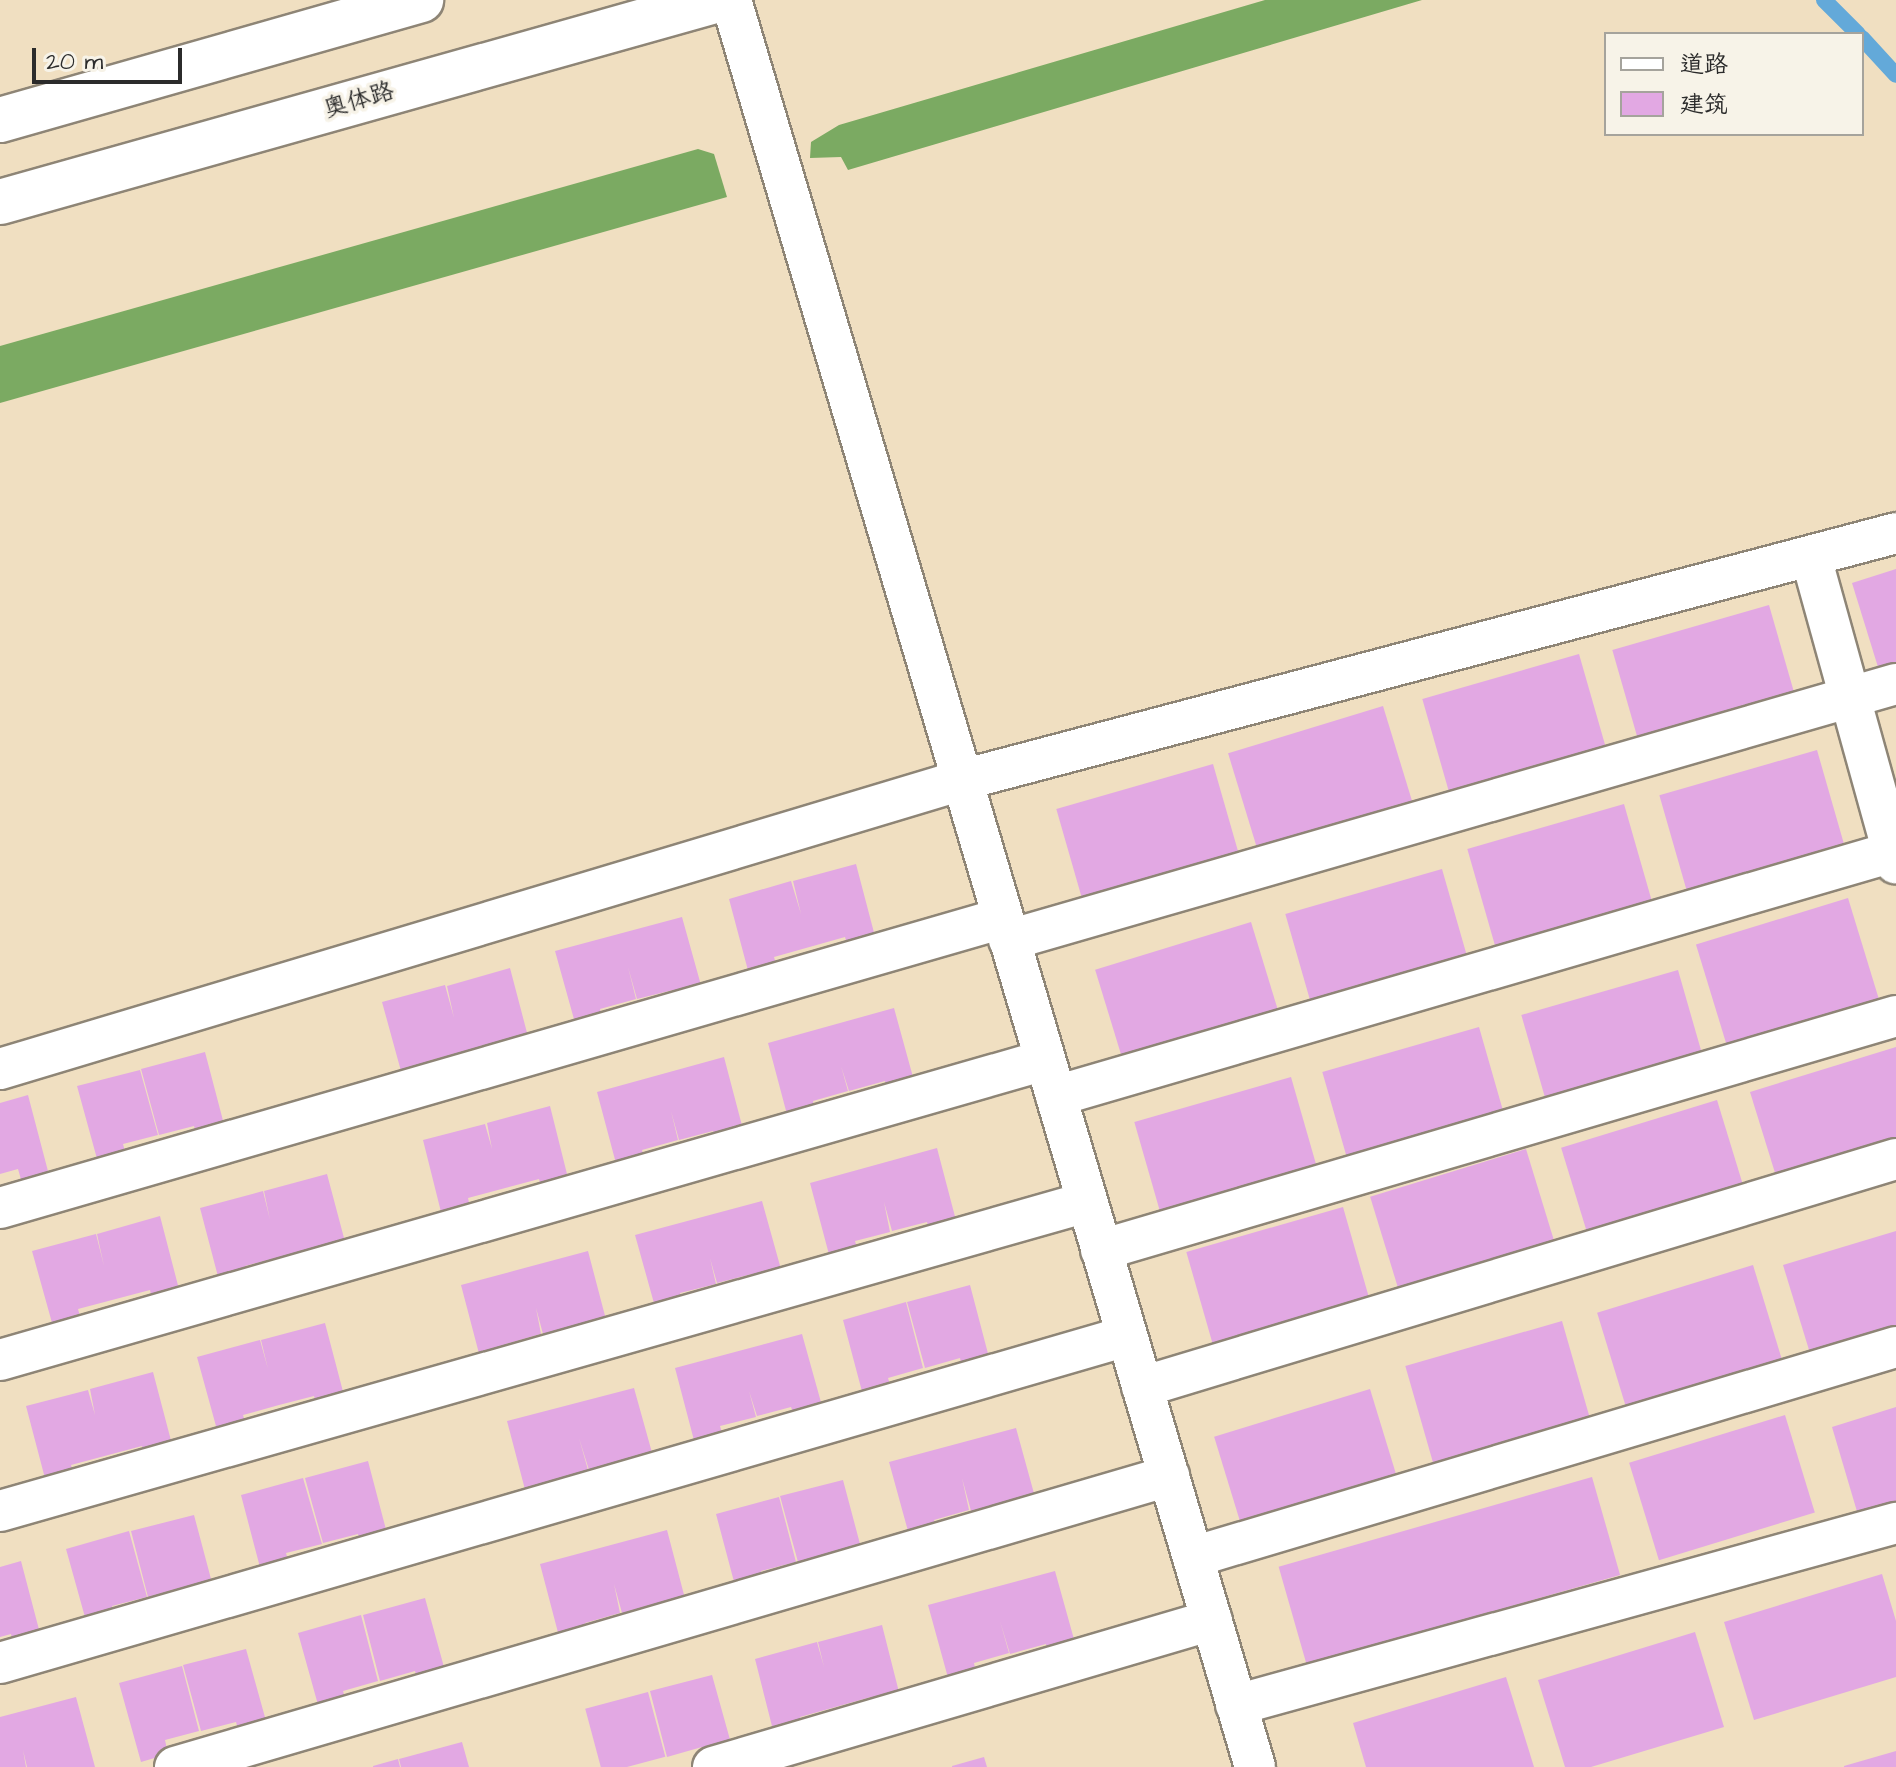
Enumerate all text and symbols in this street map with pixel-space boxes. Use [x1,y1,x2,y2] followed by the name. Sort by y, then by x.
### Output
[36,32,186,82] scale bar
[1604,32,1864,136] legend
[46,45,103,79] text: 20 m
[1680,48,1728,82] text: 道路
[320,77,398,125] street label: 奥体路
[1680,88,1728,122] text: 建筑

